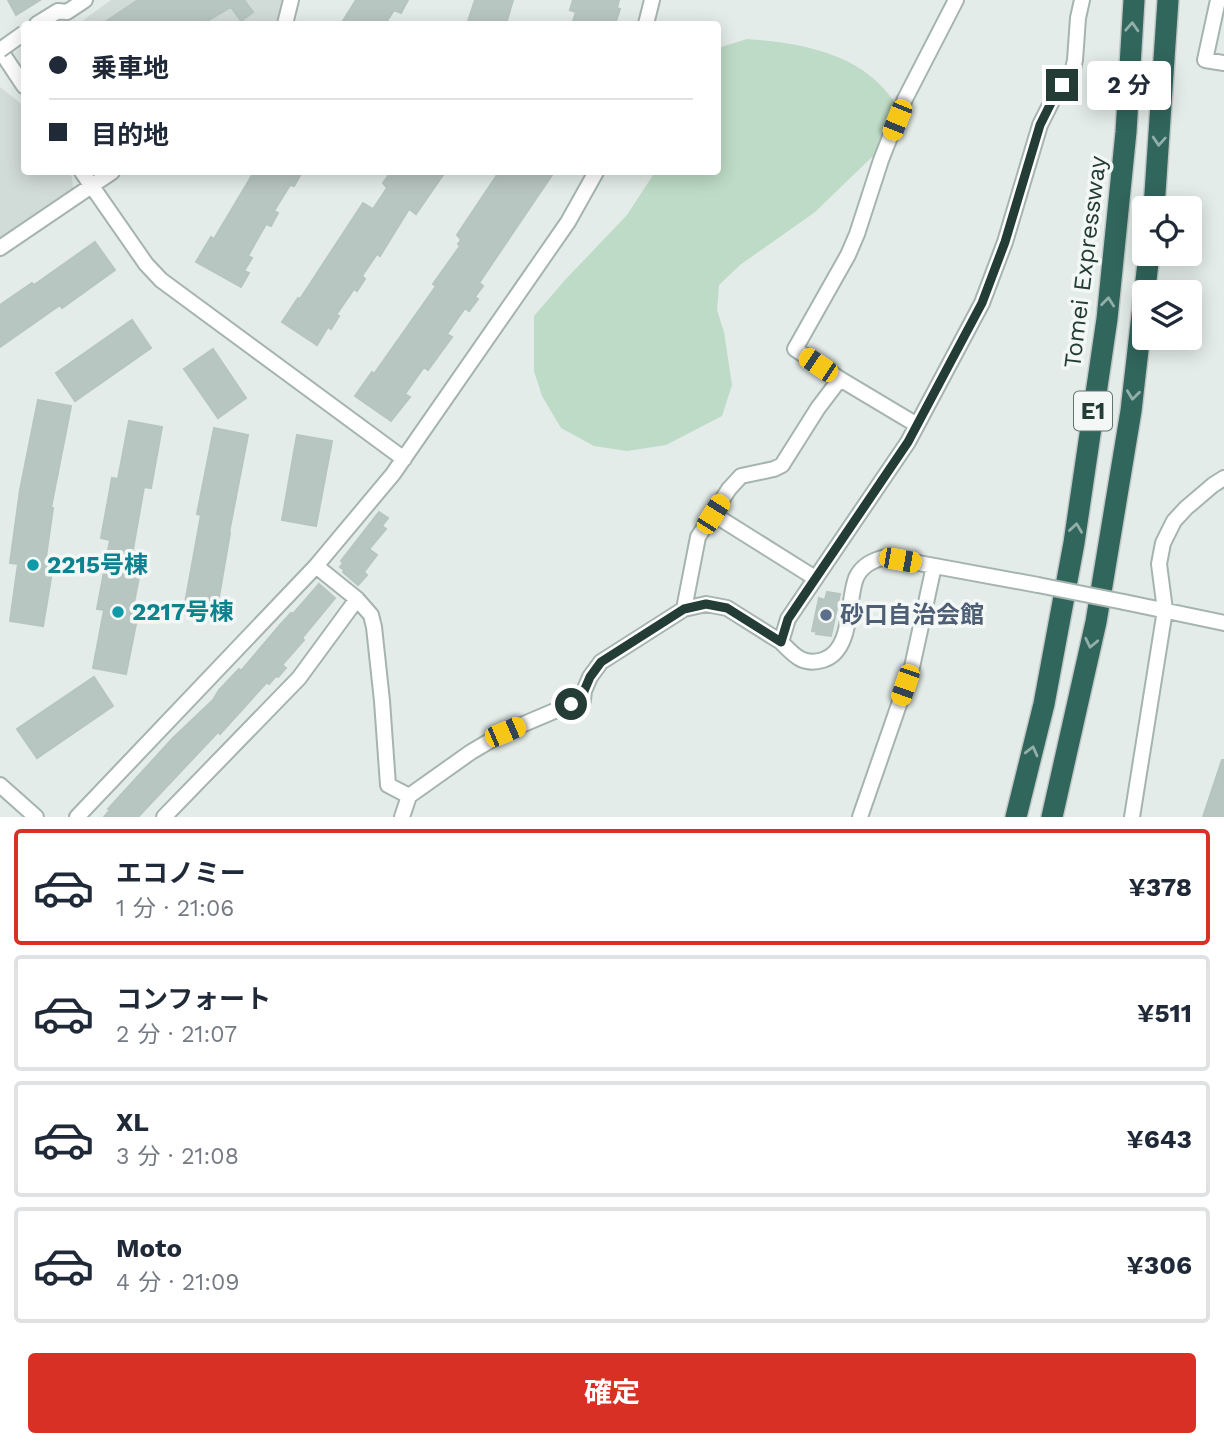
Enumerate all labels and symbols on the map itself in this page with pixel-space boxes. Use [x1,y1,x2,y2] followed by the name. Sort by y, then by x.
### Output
[1124,21,1139,32] one-way arrow
[1086,60,1170,110] callout: 2 分
[1046,69,1078,101] route end
[880,97,915,143] car
[1152,136,1167,147] one-way arrow
[1058,154,1112,370] street label: Tomei Expressway
[1101,297,1116,308] one-way arrow
[795,345,842,385] car
[1125,389,1140,400] one-way arrow
[1074,392,1112,430] road number: E1
[693,491,734,537] car
[1068,522,1083,533] one-way arrow
[878,546,923,574] car
[47,551,148,579] place label: 2215号棟
[25,557,41,573] marker: 2215号棟
[132,598,234,626] place label: 2217号棟
[840,601,984,629] place label: 砂口自治会館
[110,604,126,620] marker: 2217号棟
[818,607,834,623] marker: 砂口自治会館
[1085,637,1099,649] one-way arrow
[889,662,922,708] car
[555,688,587,720] route start
[482,714,529,750] car
[1024,745,1038,757] one-way arrow

